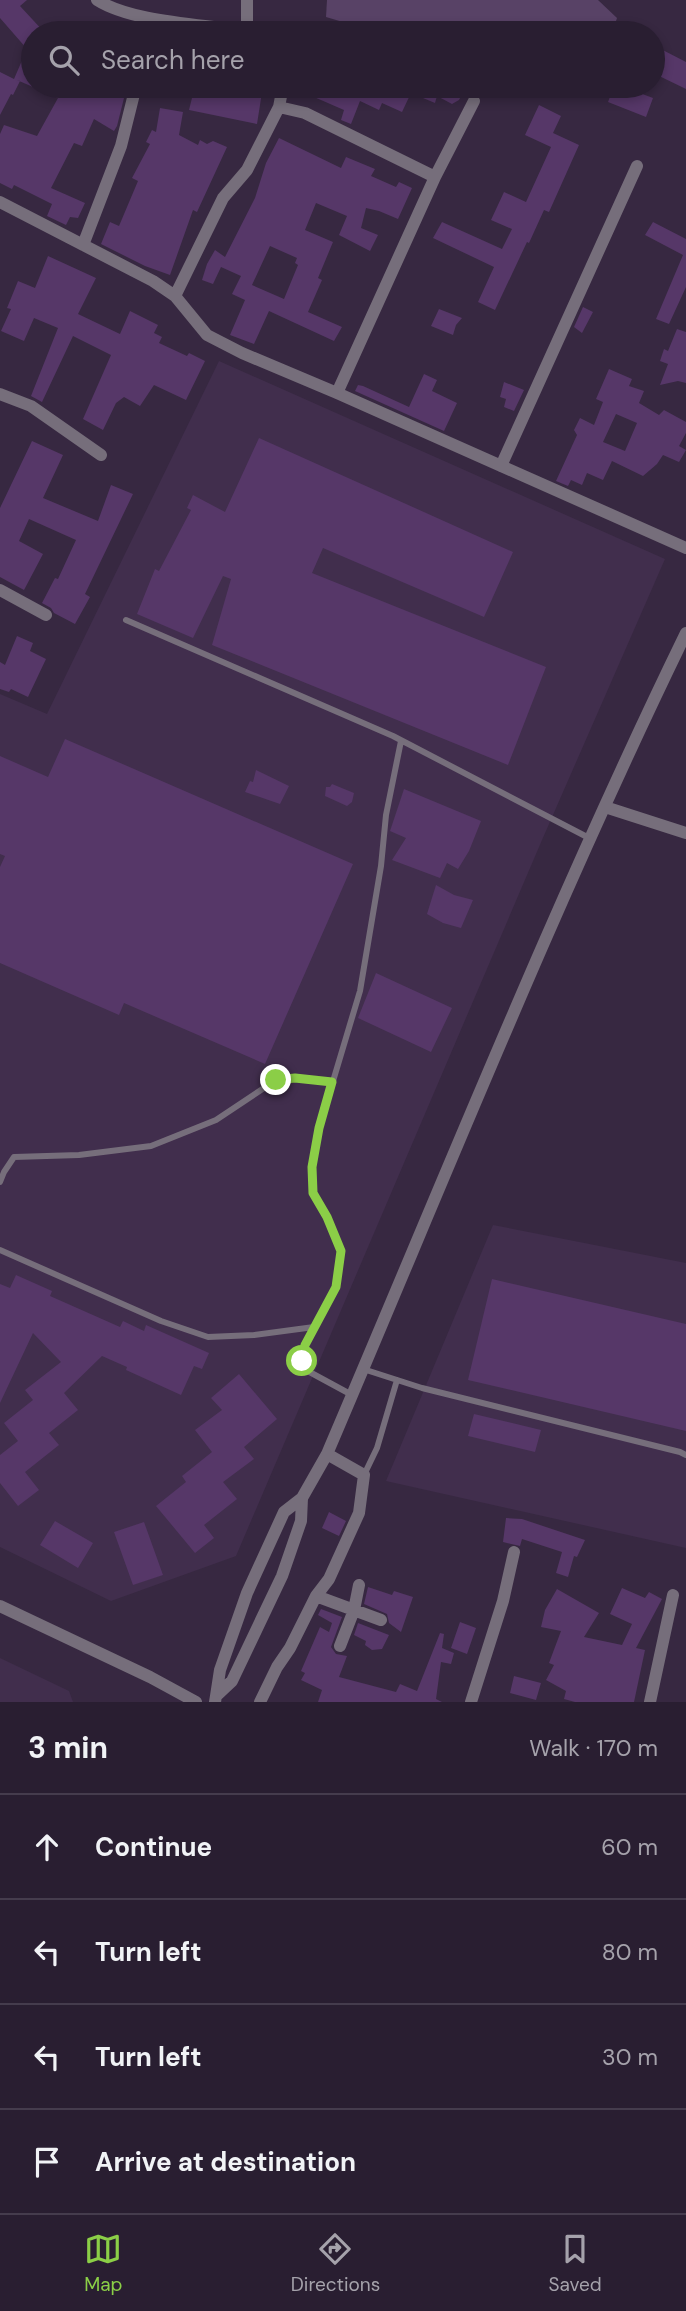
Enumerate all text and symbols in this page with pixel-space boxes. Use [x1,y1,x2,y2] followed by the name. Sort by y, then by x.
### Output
[21,21,665,98] search box
[45,41,83,79] icon: search
[101,43,244,77] text: Search here
[260,1064,291,1095] route end
[286,1345,317,1376] route start
[28,1728,108,1767] text: 3 min
[529,1733,658,1763] text: Walk · 170 m
[28,1828,66,1866] icon: ahead
[95,1830,212,1864] text: Continue
[601,1832,658,1862] text: 60 m
[28,1933,66,1971] icon: left
[95,1935,202,1969] text: Turn left
[602,1937,658,1967] text: 80 m
[28,2038,66,2076] icon: left
[95,2040,202,2074] text: Turn left
[602,2042,658,2072] text: 30 m
[28,2143,66,2181] icon: arrive
[95,2145,356,2179] text: Arrive at destination
[84,2230,122,2297] tab: Map
[291,2230,380,2297] tab: Directions
[549,2230,602,2297] tab: Saved

